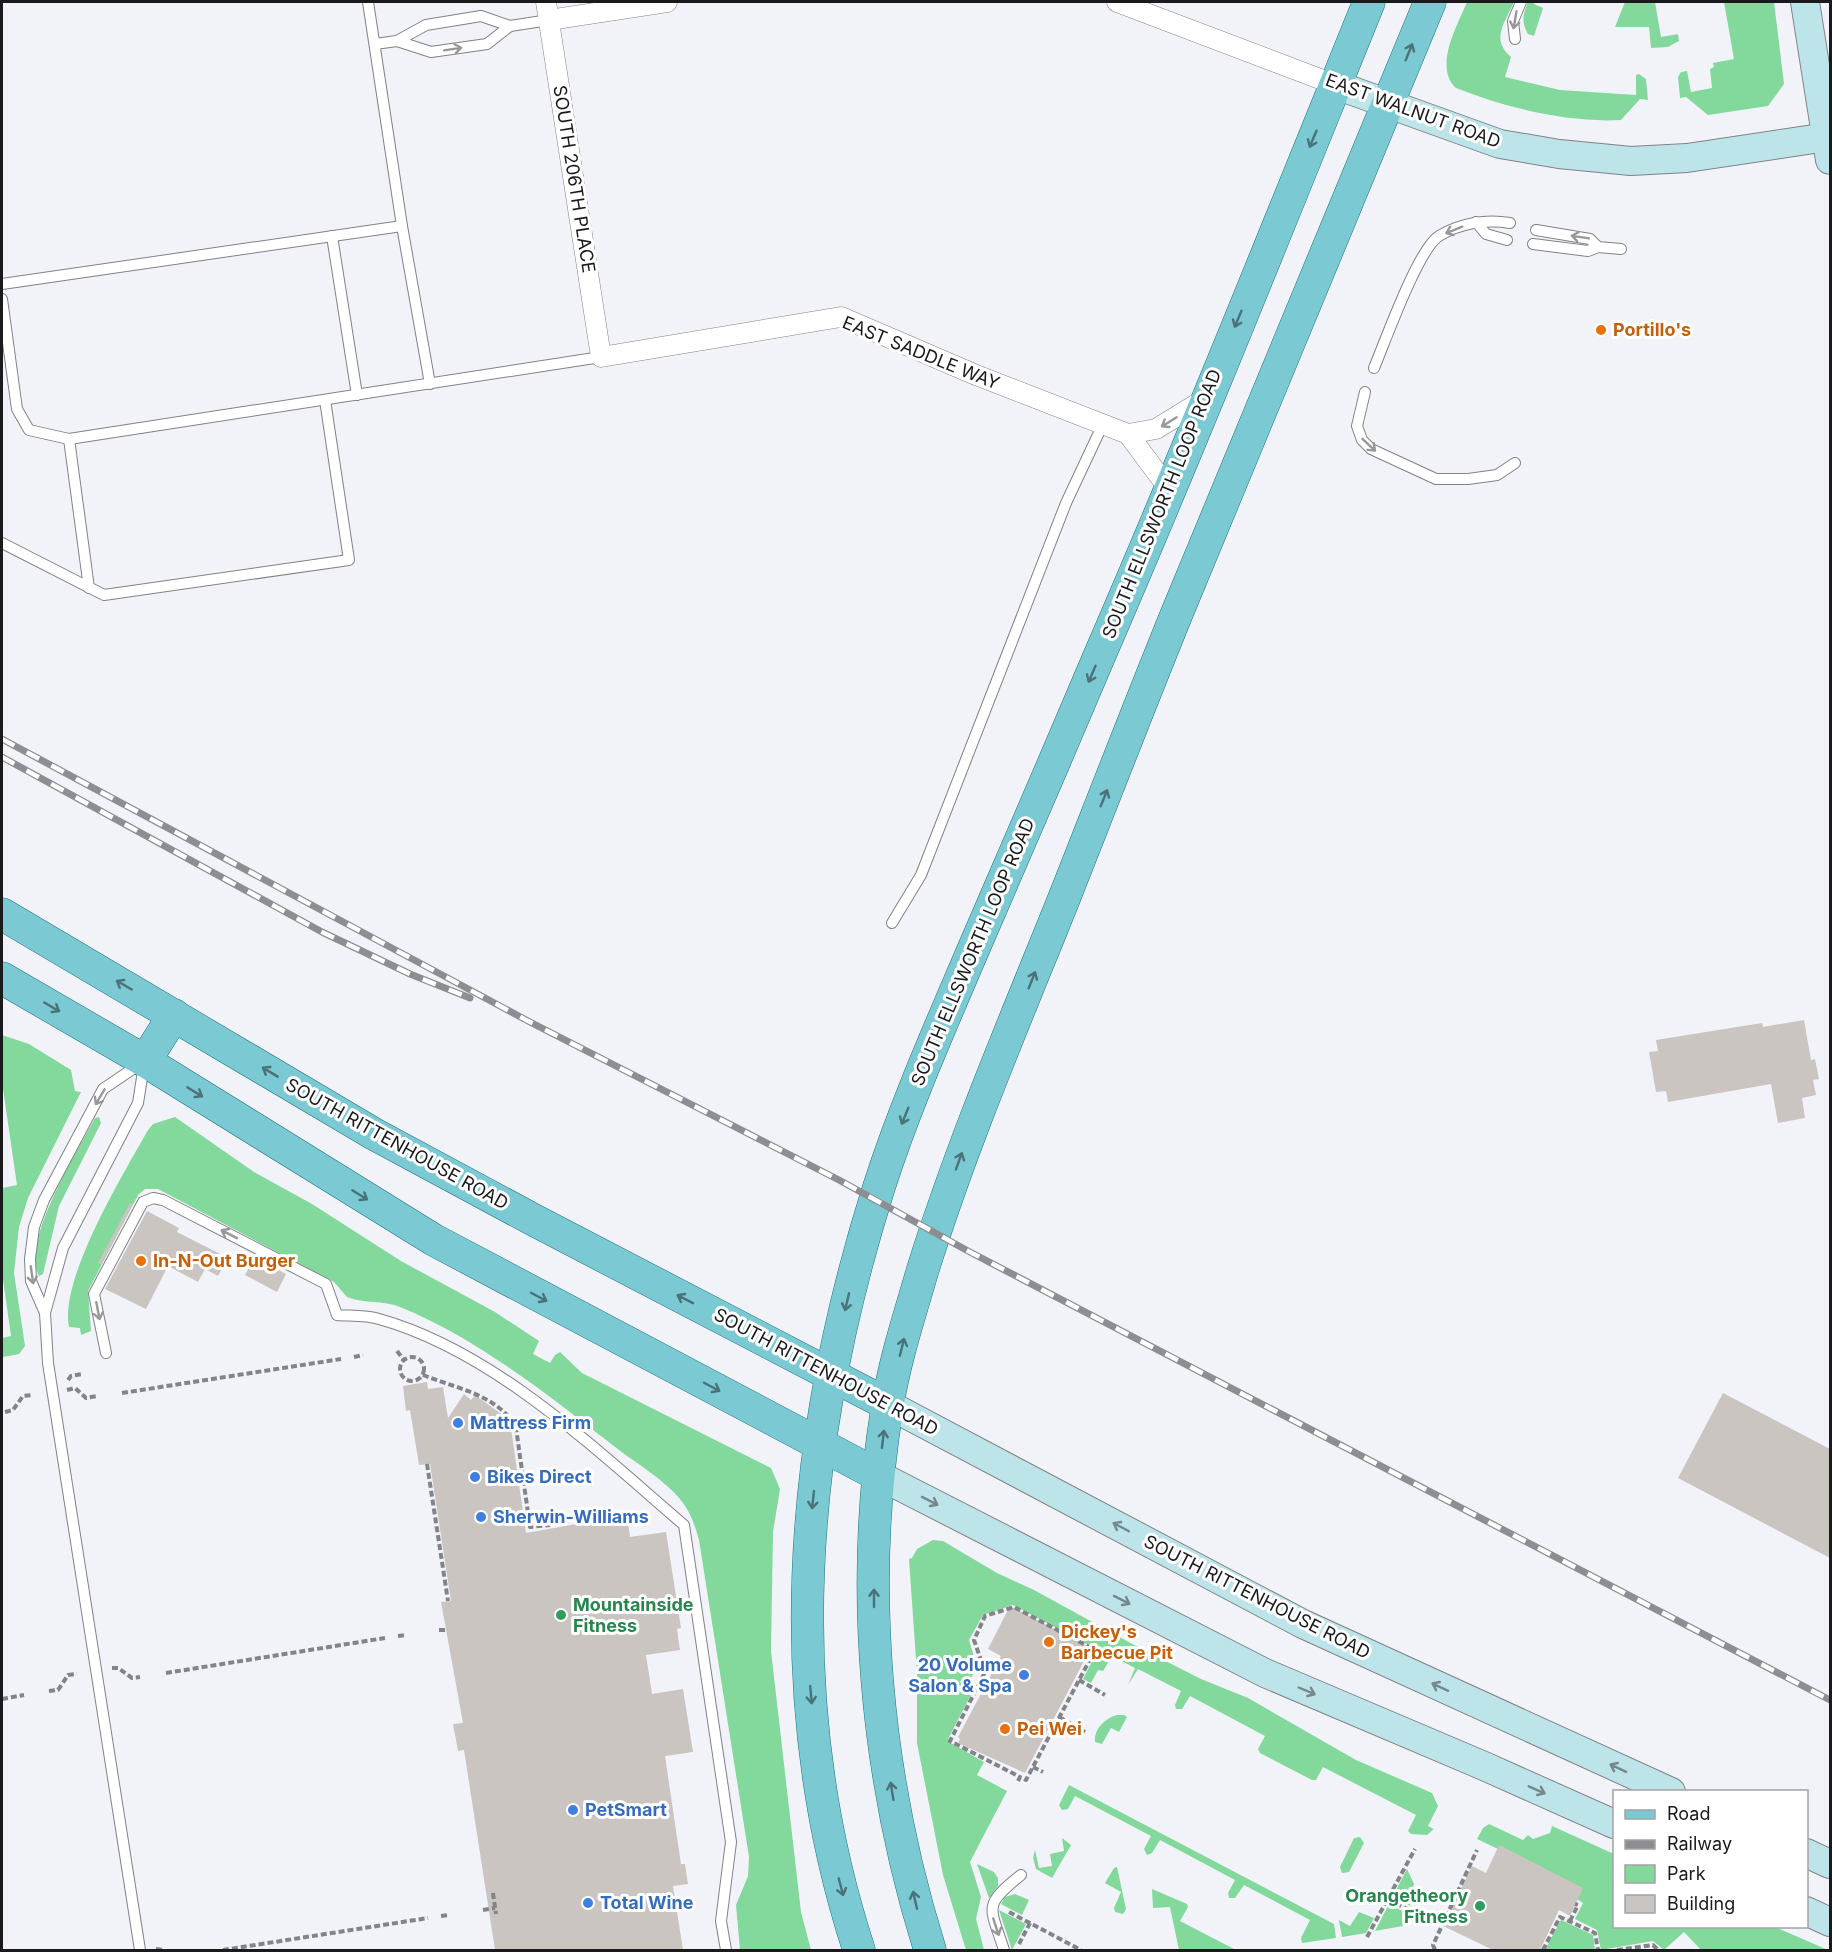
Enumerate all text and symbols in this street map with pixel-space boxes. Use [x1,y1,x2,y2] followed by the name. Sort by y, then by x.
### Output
[1510,10,1521,29] one-way arrow
[443,43,463,54] one-way arrow
[1404,43,1415,62] one-way arrow
[1323,69,1503,152] street label: EAST WALNUT ROAD
[549,84,600,274] street label: SOUTH 206TH PLACE
[1307,129,1318,148] one-way arrow
[1445,225,1463,236] one-way arrow
[1571,232,1590,243] one-way arrow
[1232,309,1243,328] one-way arrow
[840,311,1003,394] street label: EAST SADDLE WAY
[1613,319,1691,340] place label: Portillo's
[1594,323,1608,337] marker: Portillo's
[1098,366,1225,642] street label: SOUTH ELLSWORTH LOOP ROAD
[1160,415,1177,428] one-way arrow
[1362,438,1377,452] one-way arrow
[1086,664,1097,682] one-way arrow
[1099,789,1110,808] one-way arrow
[907,815,1039,1089] street label: SOUTH ELLSWORTH LOOP ROAD
[1027,971,1038,989] one-way arrow
[115,979,132,991] one-way arrow
[43,1001,60,1013] one-way arrow
[262,1065,279,1077] one-way arrow
[282,1074,512,1214] street label: SOUTH RITTENHOUSE ROAD
[186,1086,203,1098] one-way arrow
[93,1088,105,1105] one-way arrow
[899,1106,910,1124] one-way arrow
[955,1152,966,1171] one-way arrow
[351,1189,368,1201] one-way arrow
[220,1227,238,1239] one-way arrow
[153,1250,295,1271] place label: In-N-Out Burger
[134,1254,148,1268] marker: In-N-Out Burger
[26,1265,37,1285] one-way arrow
[841,1291,852,1311] one-way arrow
[530,1292,548,1303] one-way arrow
[677,1292,695,1304] one-way arrow
[93,1301,104,1321] one-way arrow
[711,1303,942,1440] street label: SOUTH RITTENHOUSE ROAD
[896,1338,908,1357] one-way arrow
[703,1381,720,1393] one-way arrow
[470,1412,591,1433] place label: Mattress Firm
[451,1416,465,1430] marker: Mattress Firm
[878,1430,889,1450] one-way arrow
[487,1466,592,1487] place label: Bikes Direct
[468,1470,482,1484] marker: Bikes Direct
[807,1490,818,1510] one-way arrow
[921,1496,939,1508] one-way arrow
[493,1506,649,1527] place label: Sherwin-Williams
[474,1510,488,1524] marker: Sherwin-Williams
[1112,1521,1130,1533] one-way arrow
[1141,1530,1374,1663] street label: SOUTH RITTENHOUSE ROAD
[868,1588,880,1608] one-way arrow
[573,1594,694,1636] place label: Mountainside Fitness
[1113,1595,1131,1606] one-way arrow
[554,1608,568,1622] marker: Mountainside Fitness
[1061,1621,1173,1663] place label: Dickey's Barbecue Pit
[1042,1635,1056,1649] marker: Dickey's Barbecue Pit
[908,1654,1012,1696] place label: 20 Volume Salon & Spa
[1017,1668,1031,1682] marker: 20 Volume Salon & Spa
[1432,1680,1450,1692] one-way arrow
[806,1684,817,1704] one-way arrow
[1298,1686,1316,1697] one-way arrow
[1017,1718,1082,1739] place label: Pei Wei
[998,1722,1012,1736] marker: Pei Wei
[1609,1761,1627,1773] one-way arrow
[887,1782,898,1802] one-way arrow
[1528,1784,1546,1796] one-way arrow
[1613,1790,1808,1928] legend
[585,1799,667,1820] place label: PetSmart
[566,1803,580,1817] marker: PetSmart
[1667,1803,1710,1824] text: Road
[1667,1833,1732,1854] text: Railway
[1667,1863,1706,1884] text: Park
[836,1877,847,1896] one-way arrow
[1345,1885,1468,1927] place label: Orangetheory Fitness
[909,1891,920,1910] one-way arrow
[600,1892,694,1913] place label: Total Wine
[1667,1893,1735,1914] text: Building
[581,1896,595,1910] marker: Total Wine
[1473,1899,1487,1913] marker: Orangetheory Fitness
[991,1917,1002,1936] one-way arrow

